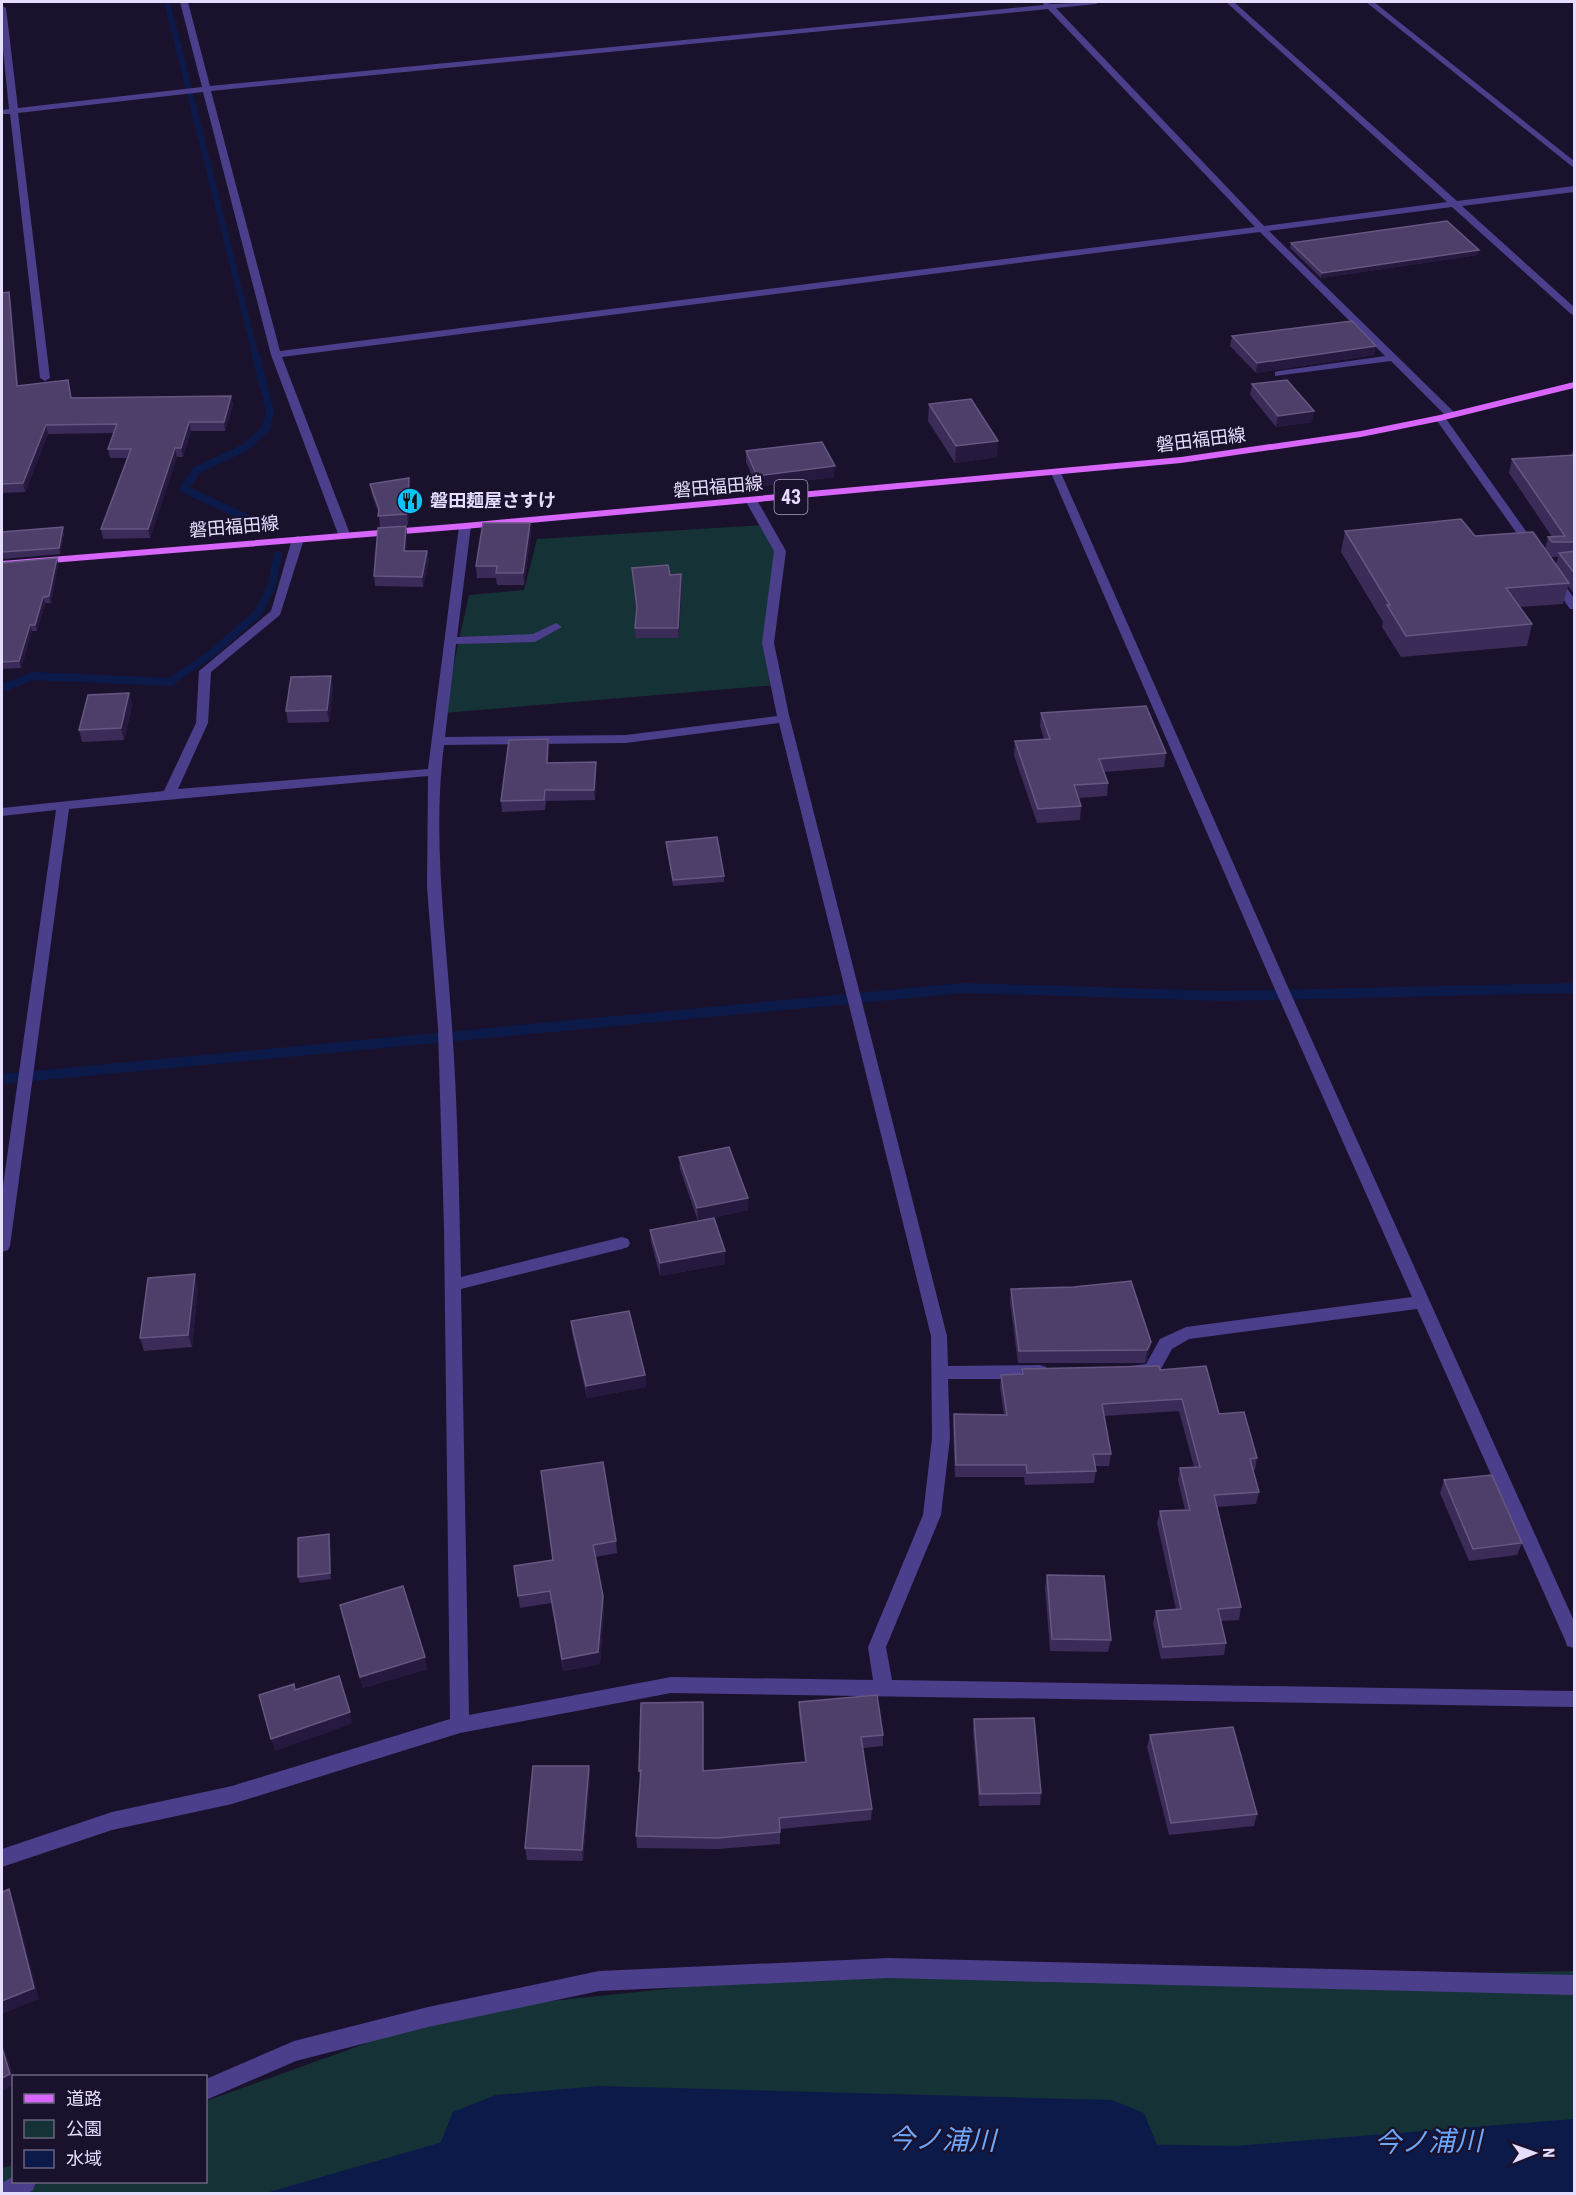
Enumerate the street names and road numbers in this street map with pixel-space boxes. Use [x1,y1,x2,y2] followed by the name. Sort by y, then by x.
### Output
[1155,424,1247,455] street label: 磐田福田線
[672,472,764,501] street label: 磐田福田線
[774,480,808,514] road number: 43
[188,512,280,541] street label: 磐田福田線

